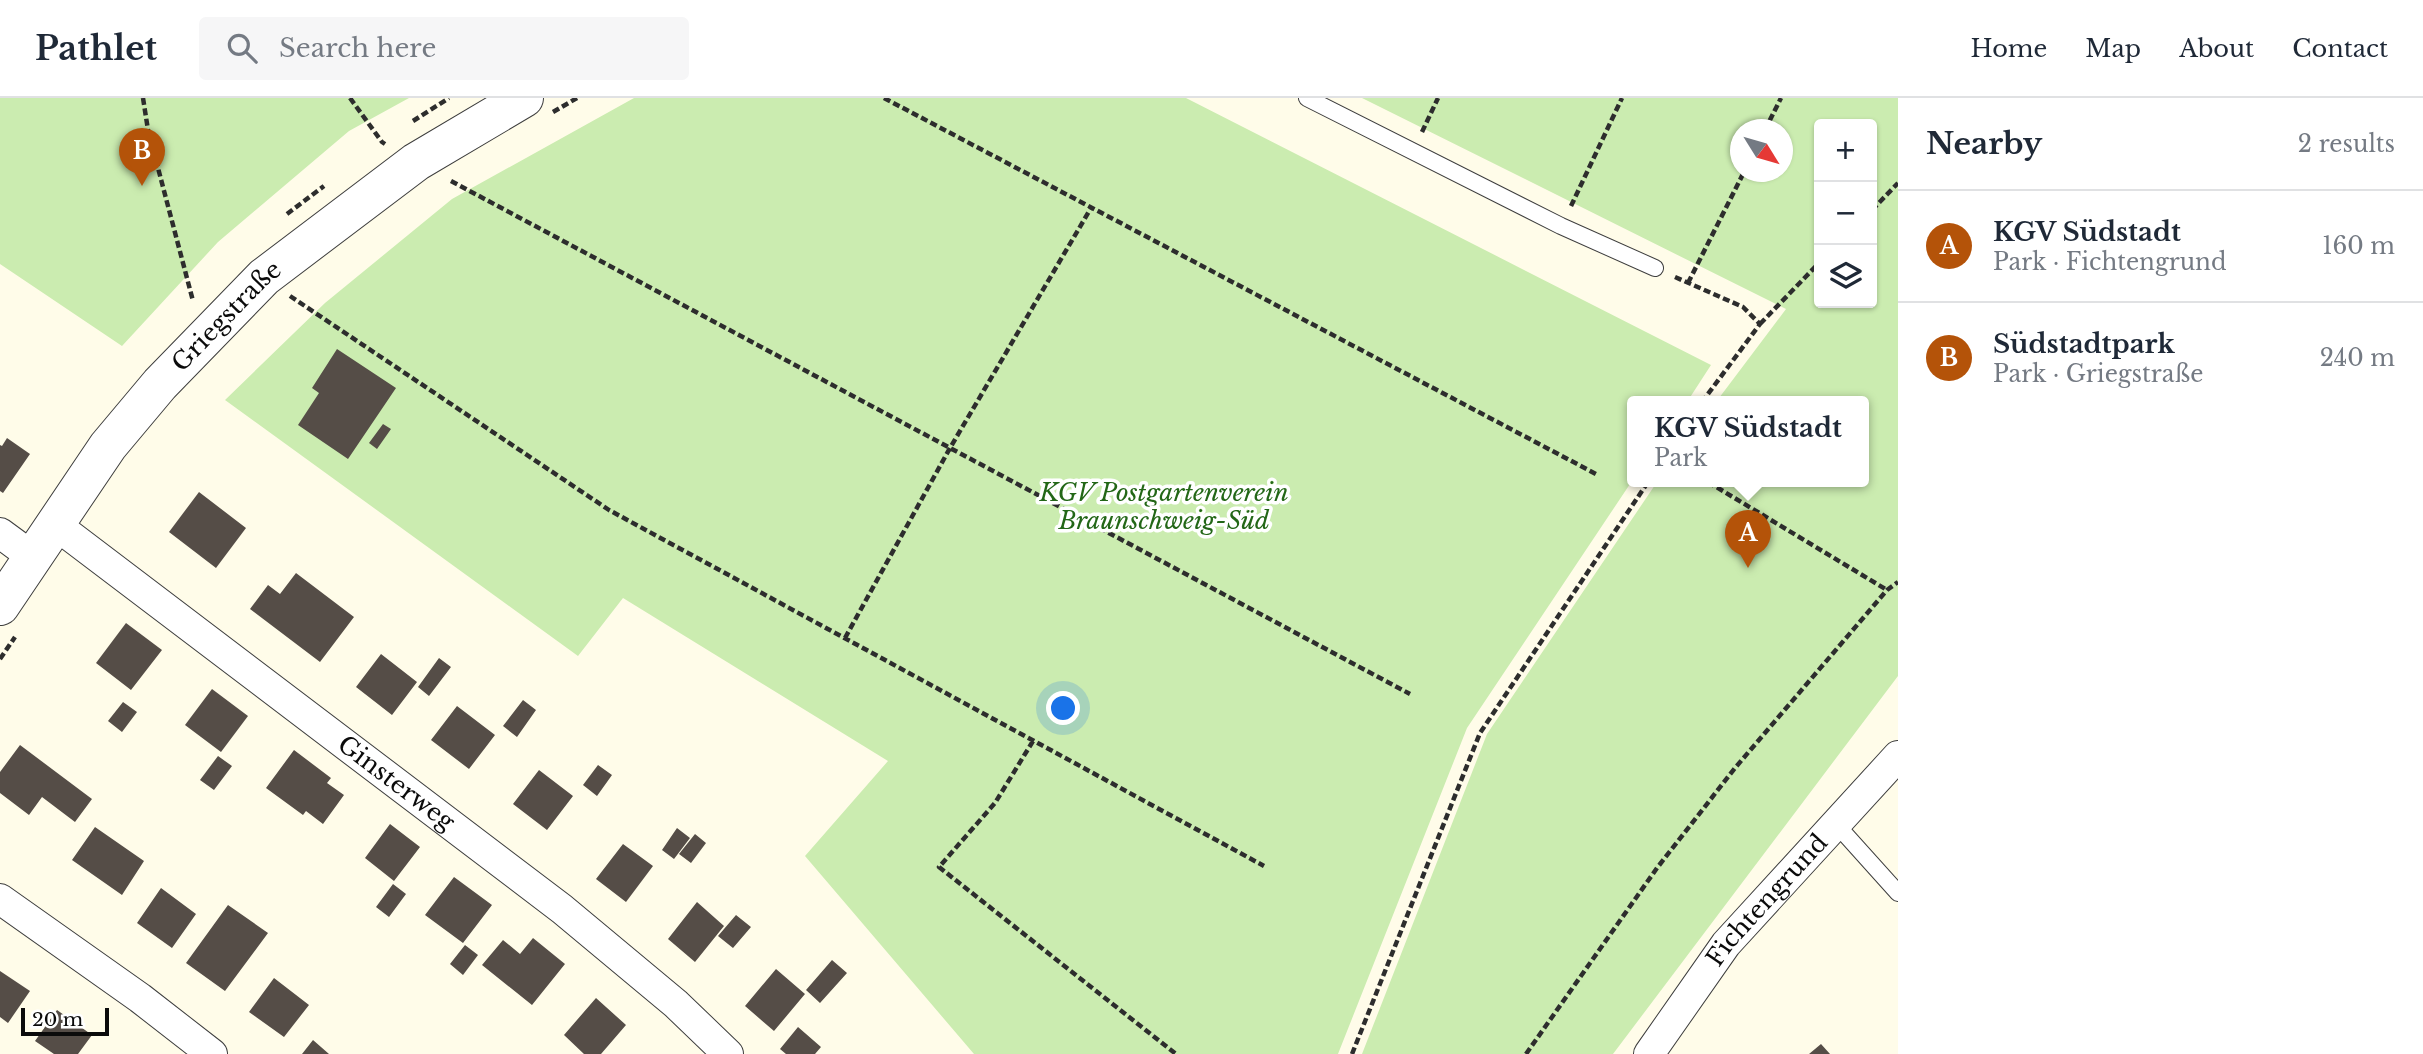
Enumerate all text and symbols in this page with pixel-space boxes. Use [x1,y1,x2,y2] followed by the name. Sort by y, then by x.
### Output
[199,17,689,80] search box
[35,28,157,69] text: Pathlet
[223,29,261,67] icon: search
[279,32,436,64] text: Search here
[1971,34,2047,63] text: Home
[2085,34,2141,63] text: Map
[2179,34,2254,63] text: About
[2292,34,2388,63] text: Contact
[1730,119,1793,182] north arrow
[1814,119,1877,308] map controls
[1814,119,1877,182] button: +
[1926,125,2042,162] text: Nearby
[119,128,165,186] pin: B
[2298,130,2395,158] text: 2 results
[1814,182,1877,245] button: −
[1993,216,2181,248] text: KGV Südstadt
[1940,232,1958,260] text: A
[2322,232,2395,260] text: 160 m
[1814,245,1877,308] button: layers
[1993,248,2227,276] text: Park · Fichtengrund
[165,254,287,377] street label: Griegstraße
[1993,328,2175,360] text: Südstadtpark
[1940,344,1958,372] text: B
[2320,344,2395,372] text: 240 m
[1993,360,2203,388] text: Park · Griegstraße
[1627,396,1869,487] popup
[1654,412,1842,444] text: KGV Südstadt
[1654,444,1707,472] text: Park
[1038,478,1289,535] park label: KGV Postgartenverein Braunschweig-Süd
[1725,510,1771,568] pin: A
[1046,691,1080,725] your location
[332,729,461,837] street label: Ginsterweg
[1700,828,1833,972] street label: Fichtengrund
[21,1005,108,1037] scale bar
[32,1008,83,1031] text: 20 m

